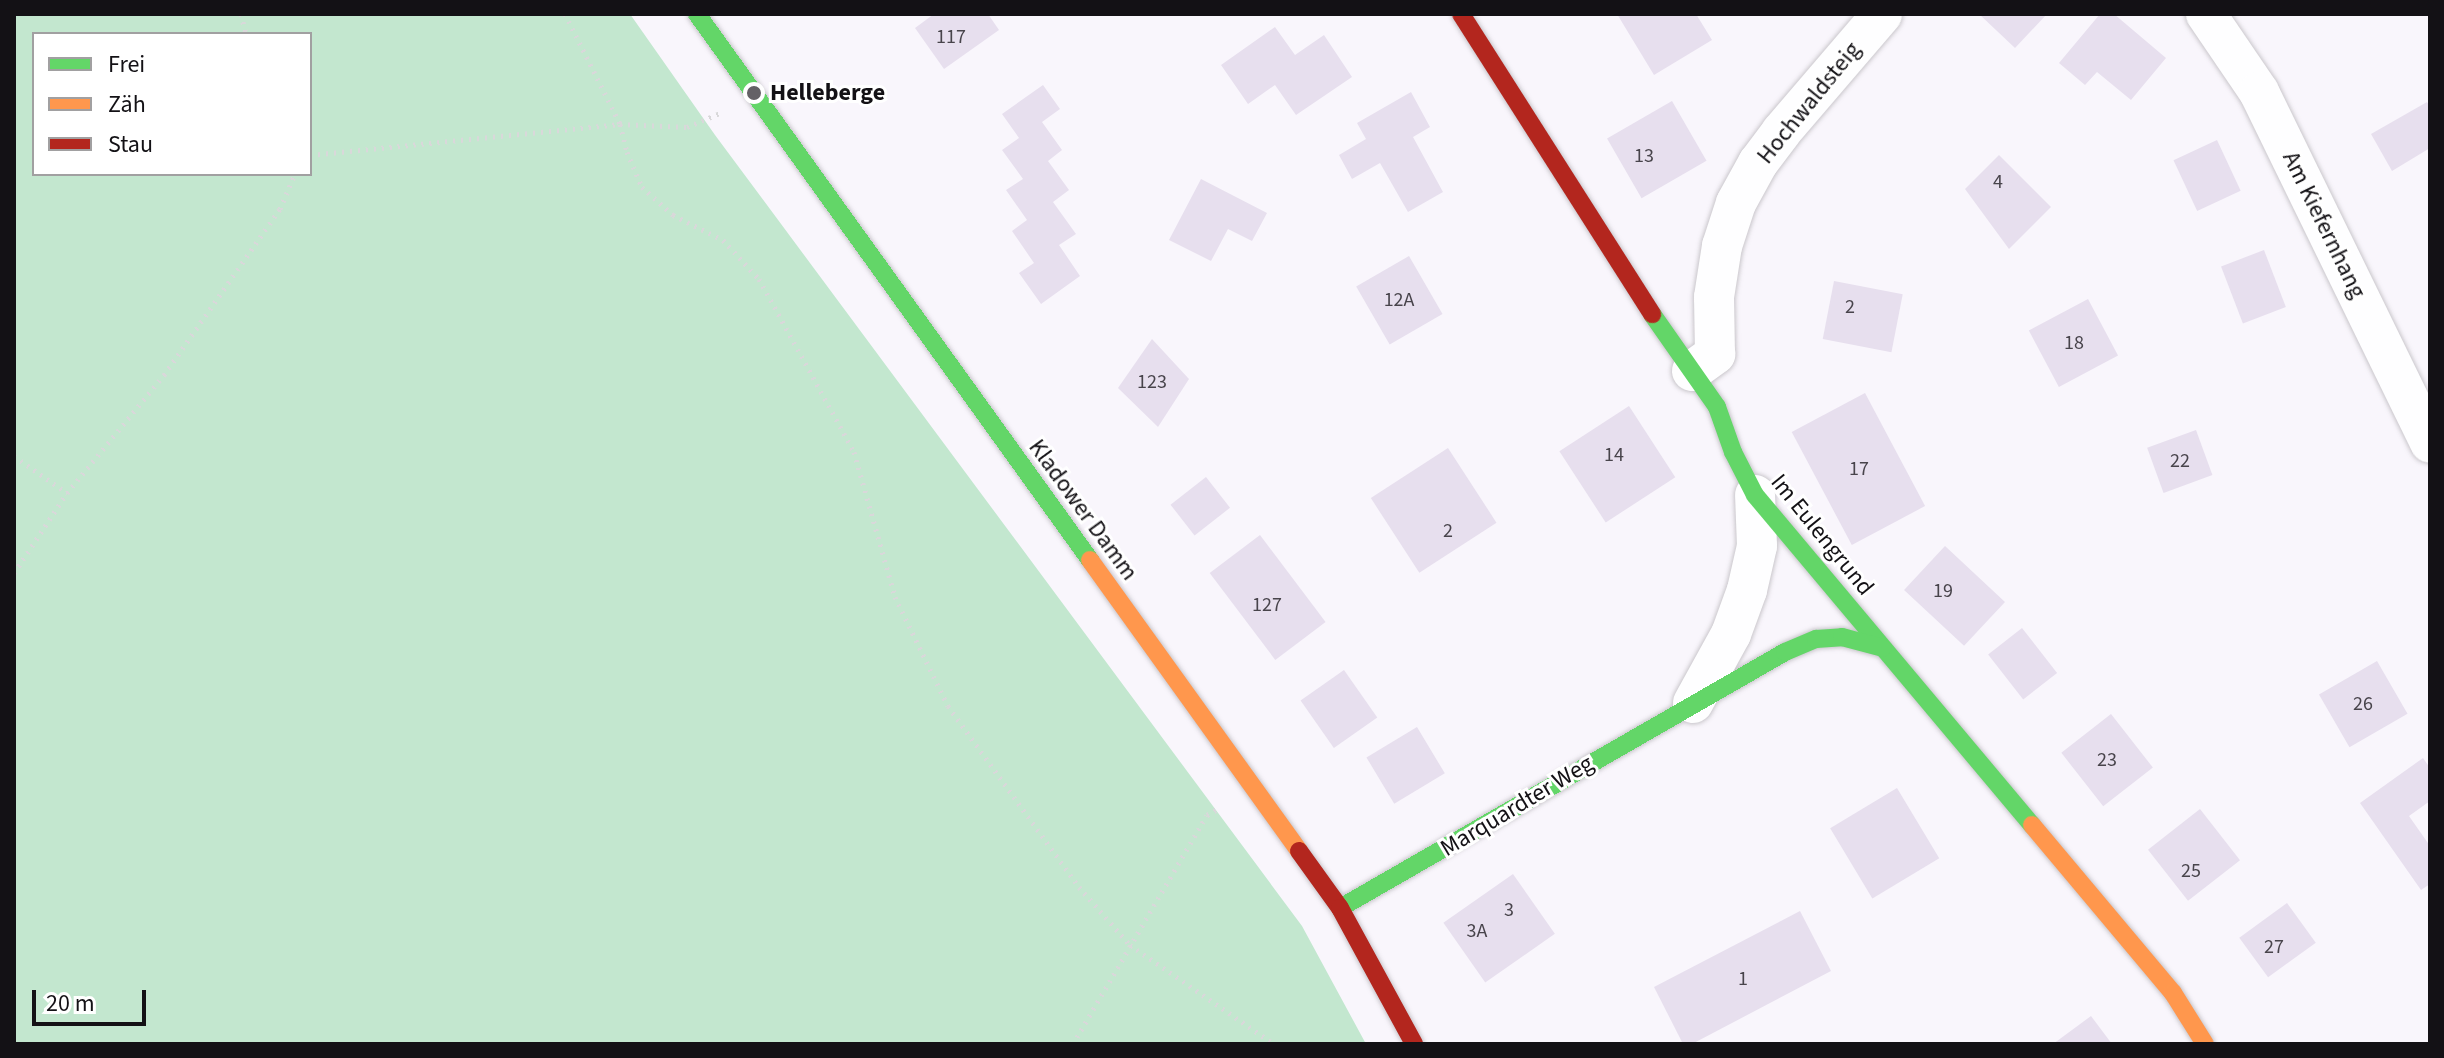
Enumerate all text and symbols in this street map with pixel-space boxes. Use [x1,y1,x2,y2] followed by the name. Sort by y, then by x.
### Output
[936,25,966,49] house number: 117
[32,32,312,176] legend
[1751,36,1867,170] street label: Hochwaldsteig
[108,47,145,82] text: Frei
[770,79,885,107] place label: Helleberge
[745,84,763,102] marker: Helleberge
[108,87,146,122] text: Zäh
[108,127,153,162] text: Stau
[1634,144,1654,168] house number: 13
[2276,147,2372,303] street label: Am Kiefernhang
[1993,170,2003,194] house number: 4
[1384,288,1414,312] house number: 12A
[1845,295,1855,319] house number: 2
[2064,331,2084,355] house number: 18
[1137,370,1167,394] house number: 123
[1022,434,1144,586] street label: Kladower Damm
[1604,443,1624,467] house number: 14
[2170,449,2190,473] house number: 22
[1849,457,1869,481] house number: 17
[1764,469,1880,601] street label: Im Eulengrund
[1443,519,1453,543] house number: 2
[1933,579,1953,603] house number: 19
[1252,593,1282,617] house number: 127
[2353,692,2373,716] house number: 26
[2097,748,2117,772] house number: 23
[1435,749,1599,863] street label: Marquardter Weg
[2181,859,2201,883] house number: 25
[1504,898,1514,922] house number: 3
[1467,919,1487,943] house number: 3A
[2264,935,2284,959] house number: 27
[1738,967,1748,991] house number: 1
[36,974,150,1024] scale bar
[46,986,95,1021] text: 20 m

